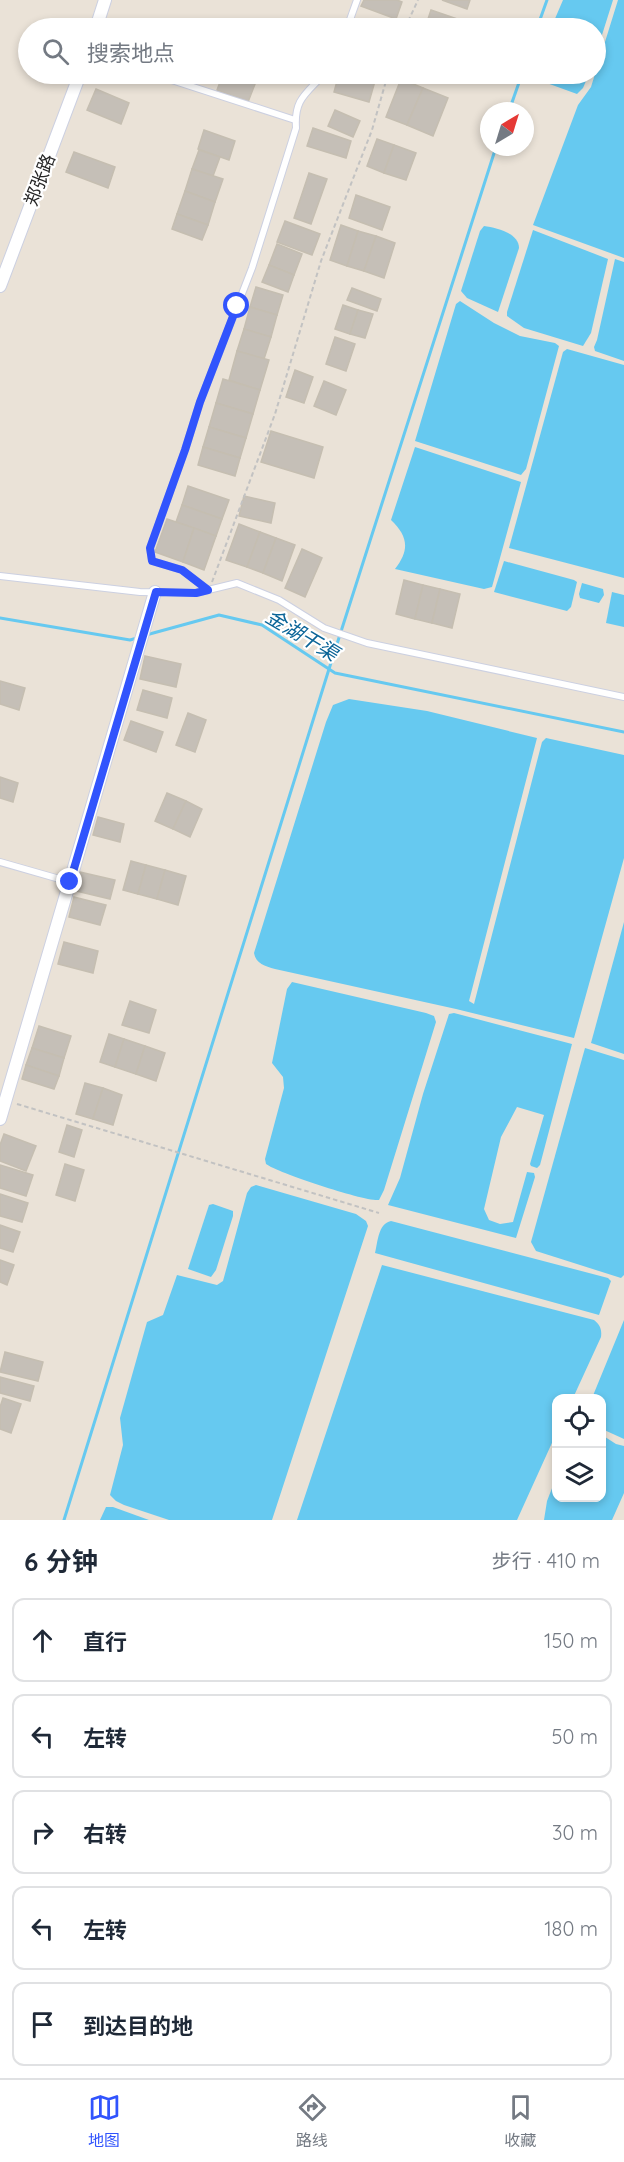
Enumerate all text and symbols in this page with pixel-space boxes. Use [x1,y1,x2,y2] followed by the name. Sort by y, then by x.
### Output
[18,18,606,84] search box
[39,35,72,68] icon: search
[87,39,175,67] text: 搜索地点
[480,102,534,156] north arrow
[19,150,60,209] street label: 郑张路
[223,292,249,318] route start
[262,603,346,667] water label: 金湖干渠
[56,868,82,894] route end
[552,1394,606,1502] map controls
[552,1394,606,1448] button: locate
[552,1448,606,1502] button: layers
[24,1545,98,1578] text: 6 分钟
[492,1548,600,1573] text: 步行 · 410 m
[26,1624,59,1657] icon: ahead
[83,1628,127,1656] text: 直行
[544,1628,598,1653] text: 150 m
[26,1720,59,1753] icon: left
[83,1724,127,1752] text: 左转
[552,1724,598,1749] text: 50 m
[26,1816,59,1849] icon: right
[83,1820,127,1848] text: 右转
[552,1820,598,1845] text: 30 m
[26,1912,59,1945] icon: left
[83,1916,127,1944] text: 左转
[544,1916,598,1941] text: 180 m
[26,2008,59,2041] icon: arrive
[83,2012,193,2040] text: 到达目的地
[88,2091,121,2151] tab: 地图
[296,2091,329,2151] tab: 路线
[504,2091,537,2151] tab: 收藏

